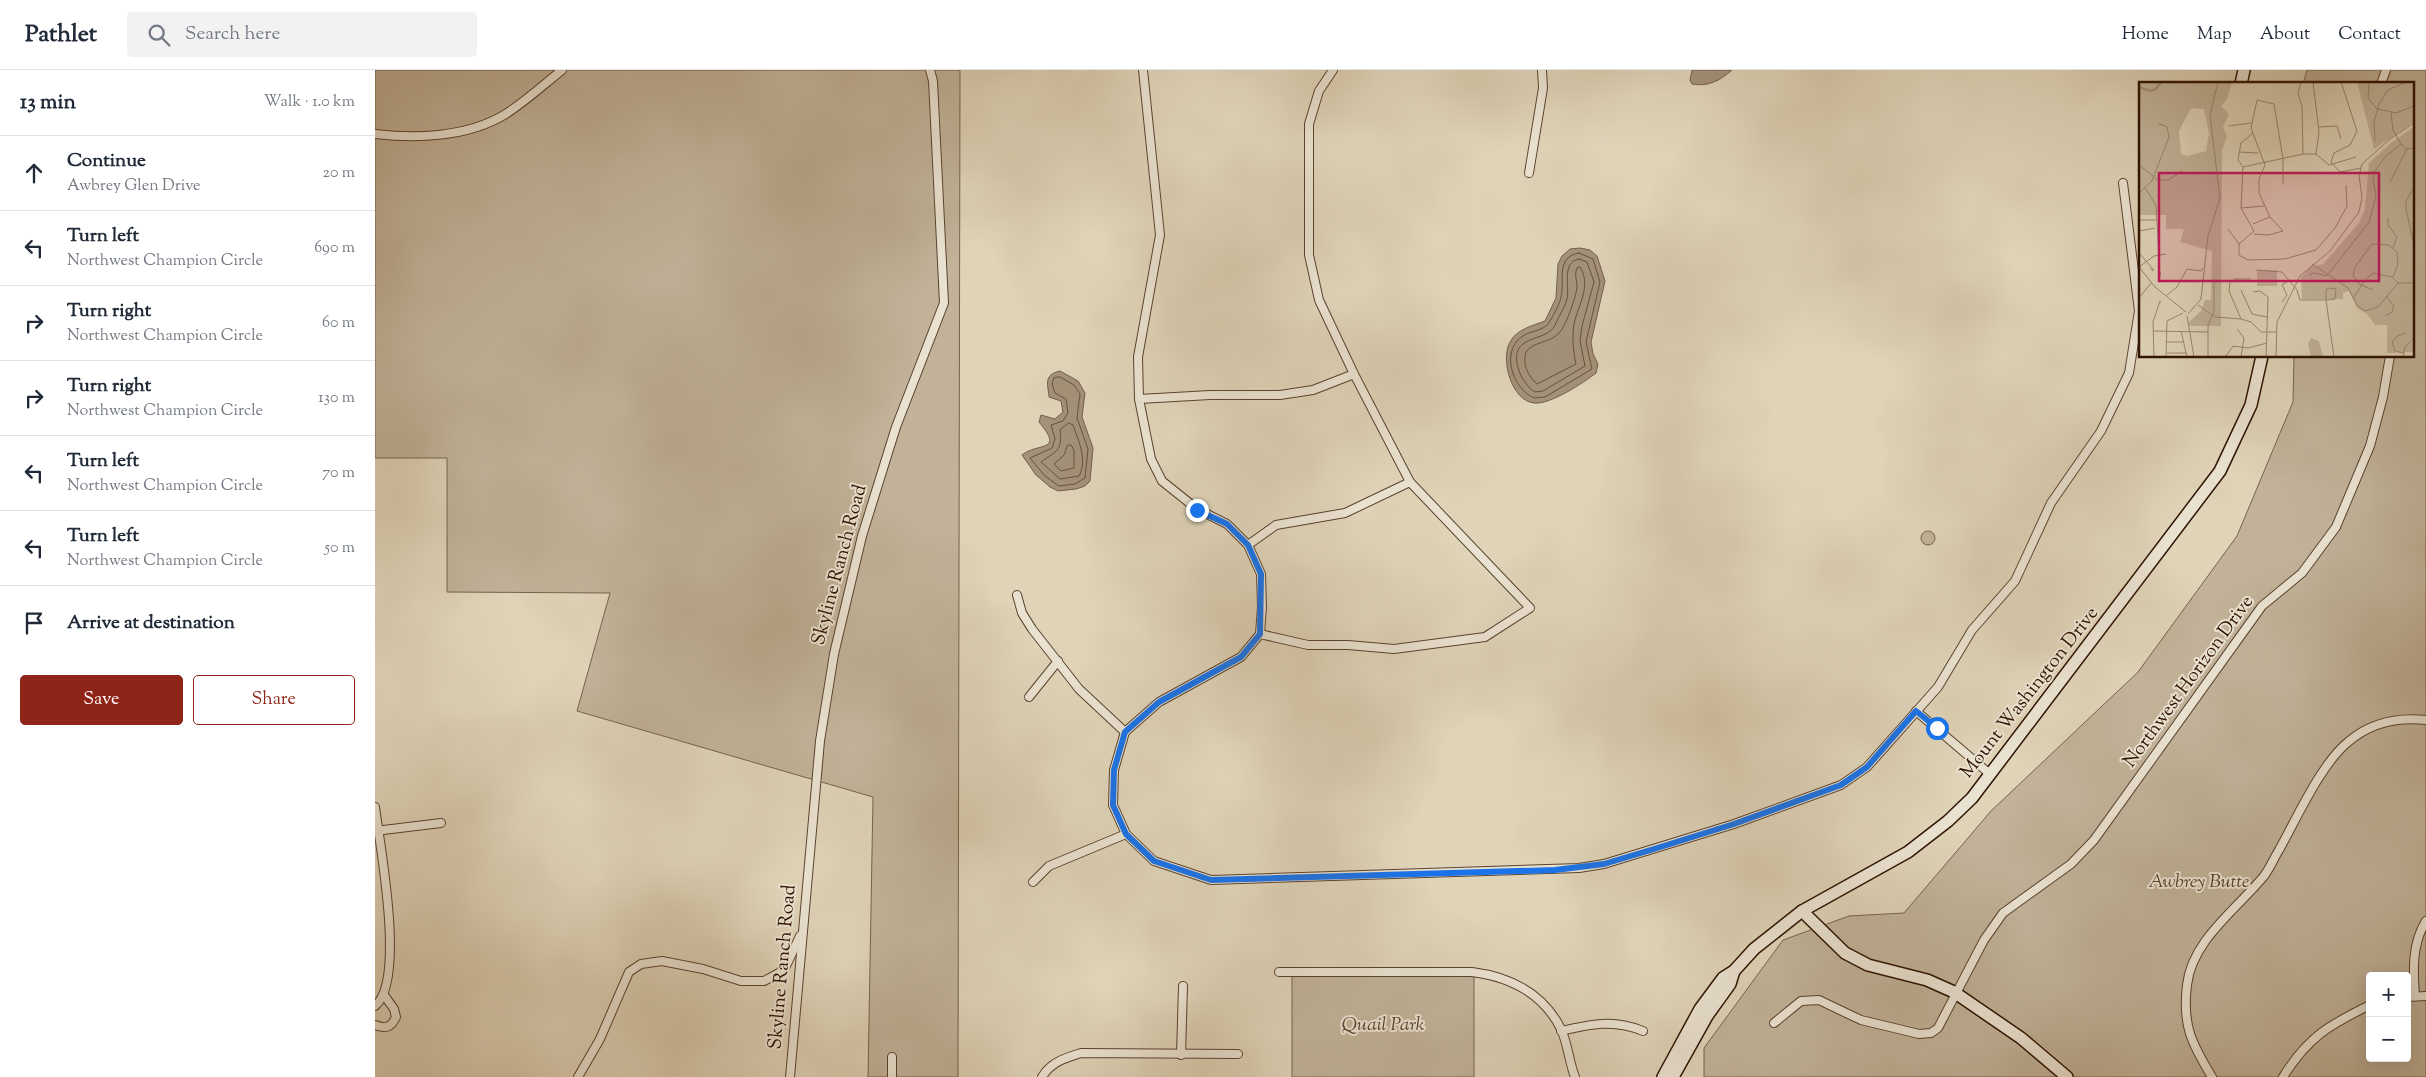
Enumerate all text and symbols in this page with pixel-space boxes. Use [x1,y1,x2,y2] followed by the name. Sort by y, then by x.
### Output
[127,12,477,57] search box
[25,18,97,52] text: Pathlet
[145,21,173,49] icon: search
[185,21,280,48] text: Search here
[2122,22,2169,48] text: Home
[2197,22,2232,48] text: Map
[2260,22,2310,48] text: About
[2338,22,2401,48] text: Contact
[2139,82,2413,358] inset map
[20,88,76,118] text: 13 min
[264,91,355,114] text: Walk · 1.0 km
[67,148,146,175] text: Continue
[20,159,48,187] icon: ahead
[322,162,355,185] text: 20 m
[67,175,201,198] text: Awbrey Glen Drive
[67,223,139,250] text: Turn left
[20,234,48,262] icon: left
[314,237,355,260] text: 690 m
[67,250,263,273] text: Northwest Champion Circle
[67,298,151,325] text: Turn right
[20,309,48,337] icon: right
[322,312,355,335] text: 60 m
[67,325,263,348] text: Northwest Champion Circle
[67,373,151,400] text: Turn right
[20,384,48,412] icon: right
[318,387,355,410] text: 130 m
[67,400,263,423] text: Northwest Champion Circle
[67,448,139,475] text: Turn left
[20,459,48,487] icon: left
[322,462,355,485] text: 70 m
[67,475,263,498] text: Northwest Champion Circle
[806,481,874,648] street label: Skyline Ranch Road
[1186,499,1209,522] route end
[67,523,139,550] text: Turn left
[20,534,48,562] icon: left
[324,537,355,560] text: 50 m
[67,550,263,573] text: Northwest Champion Circle
[2117,590,2261,774] street label: Northwest Horizon Drive
[1954,601,2106,784] street label: Mount Washington Drive
[20,609,48,637] icon: arrive
[67,610,235,637] text: Arrive at destination
[20,675,183,725] button: Save
[193,675,355,725] button: Share
[1926,717,1949,740] route start
[2148,869,2250,896] park label: Awbrey Butte
[762,883,804,1051] street label: Skyline Ranch Road
[2366,972,2411,1062] map controls
[2366,972,2411,1017] button: +
[1342,1012,1425,1039] park label: Quail Park
[2366,1017,2411,1062] button: −

